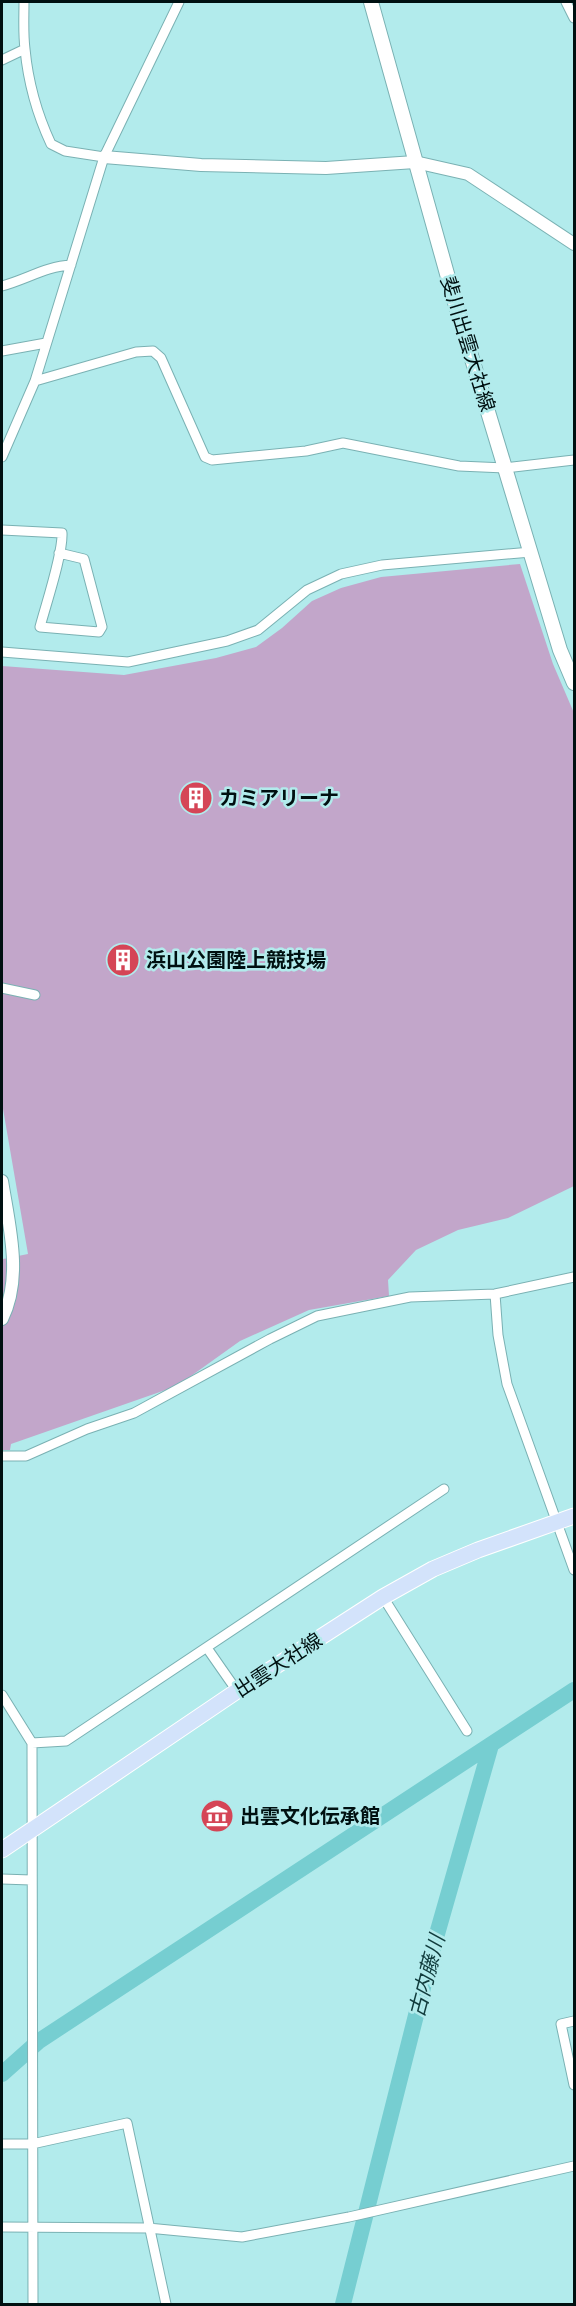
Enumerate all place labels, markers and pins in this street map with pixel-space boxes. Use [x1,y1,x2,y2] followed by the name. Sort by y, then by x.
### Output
[178,780,214,816] building icon: カミアリーナ
[219,787,339,810] place label: カミアリーナ
[105,942,141,978] building icon: 浜山公園陸上競技場
[146,949,326,972] place label: 浜山公園陸上競技場
[199,1798,235,1834] museum icon: 出雲文化伝承館
[240,1805,380,1828] place label: 出雲文化伝承館

